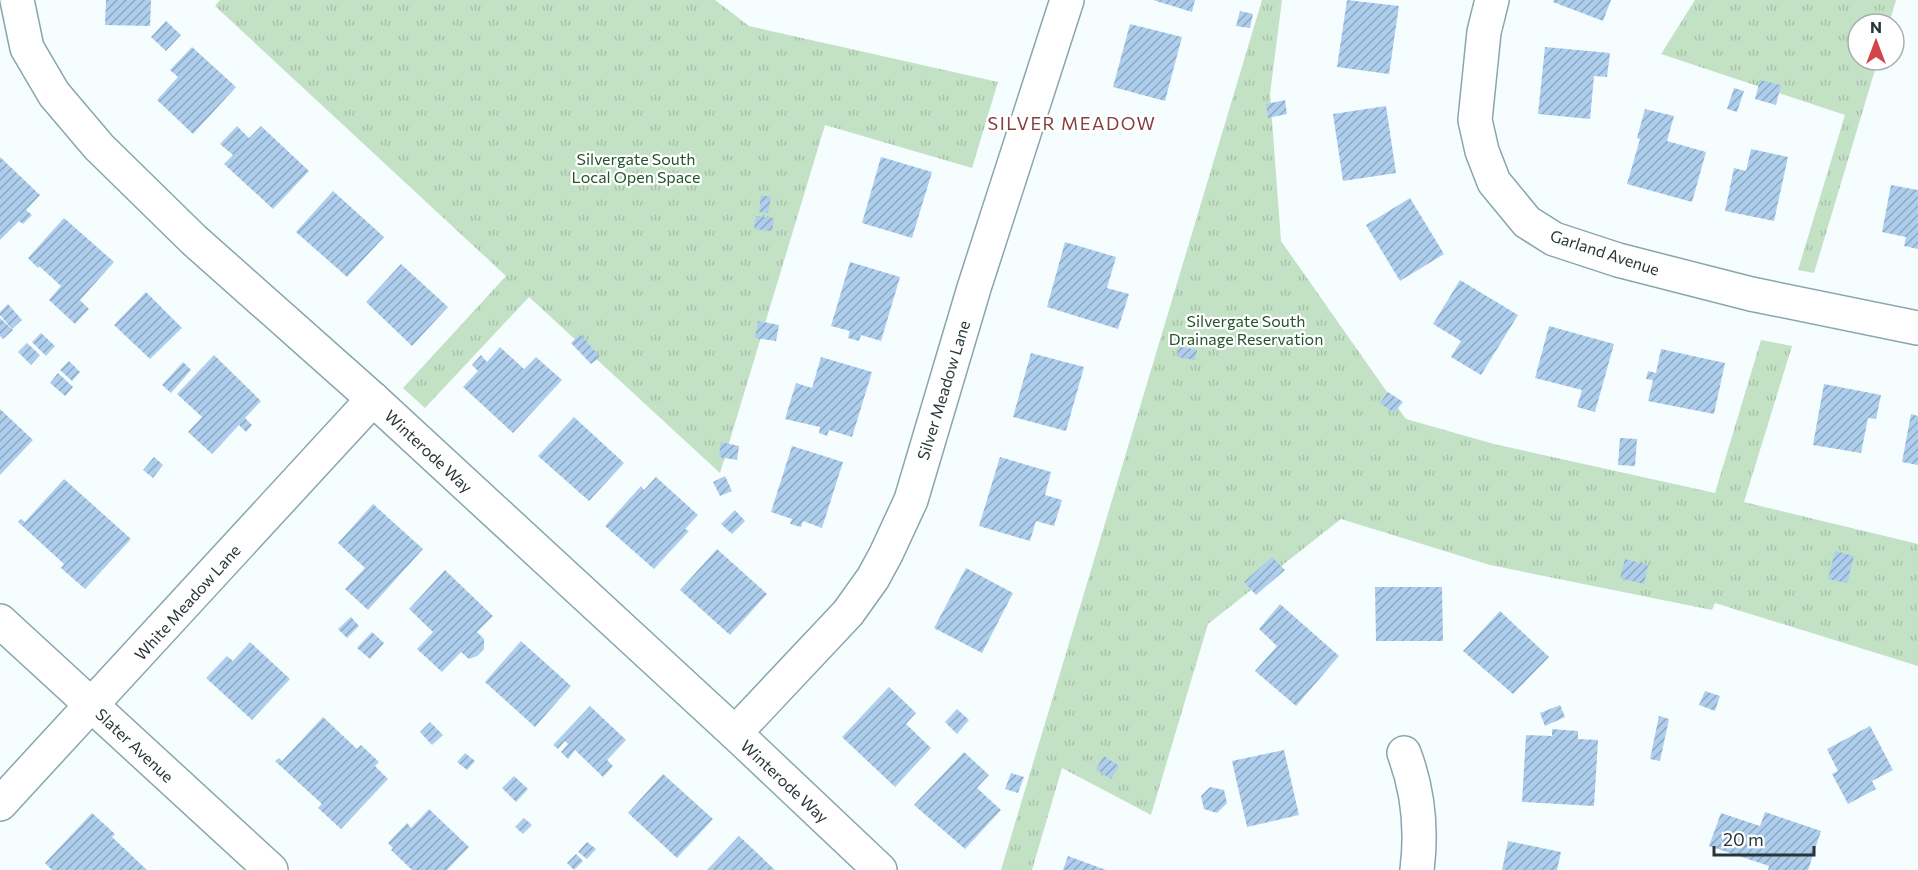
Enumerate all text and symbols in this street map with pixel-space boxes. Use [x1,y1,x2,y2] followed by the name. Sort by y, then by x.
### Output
[1846,12,1906,72] north arrow
[1870,17,1882,36] text: N
[988,112,1156,134] district label: SILVER MEADOW
[572,149,700,186] park label: Silvergate South Local Open Space
[1548,225,1662,279] street label: Garland Avenue
[1169,311,1323,348] park label: Silvergate South Drainage Reservation
[913,318,973,462] street label: Silver Meadow Lane
[381,406,477,496] street label: Winterode Way
[130,540,244,664] street label: White Meadow Lane
[92,704,178,786] street label: Slater Avenue
[737,736,833,826] street label: Winterode Way
[1714,819,1814,857] scale bar
[1723,828,1764,850] text: 20 m

